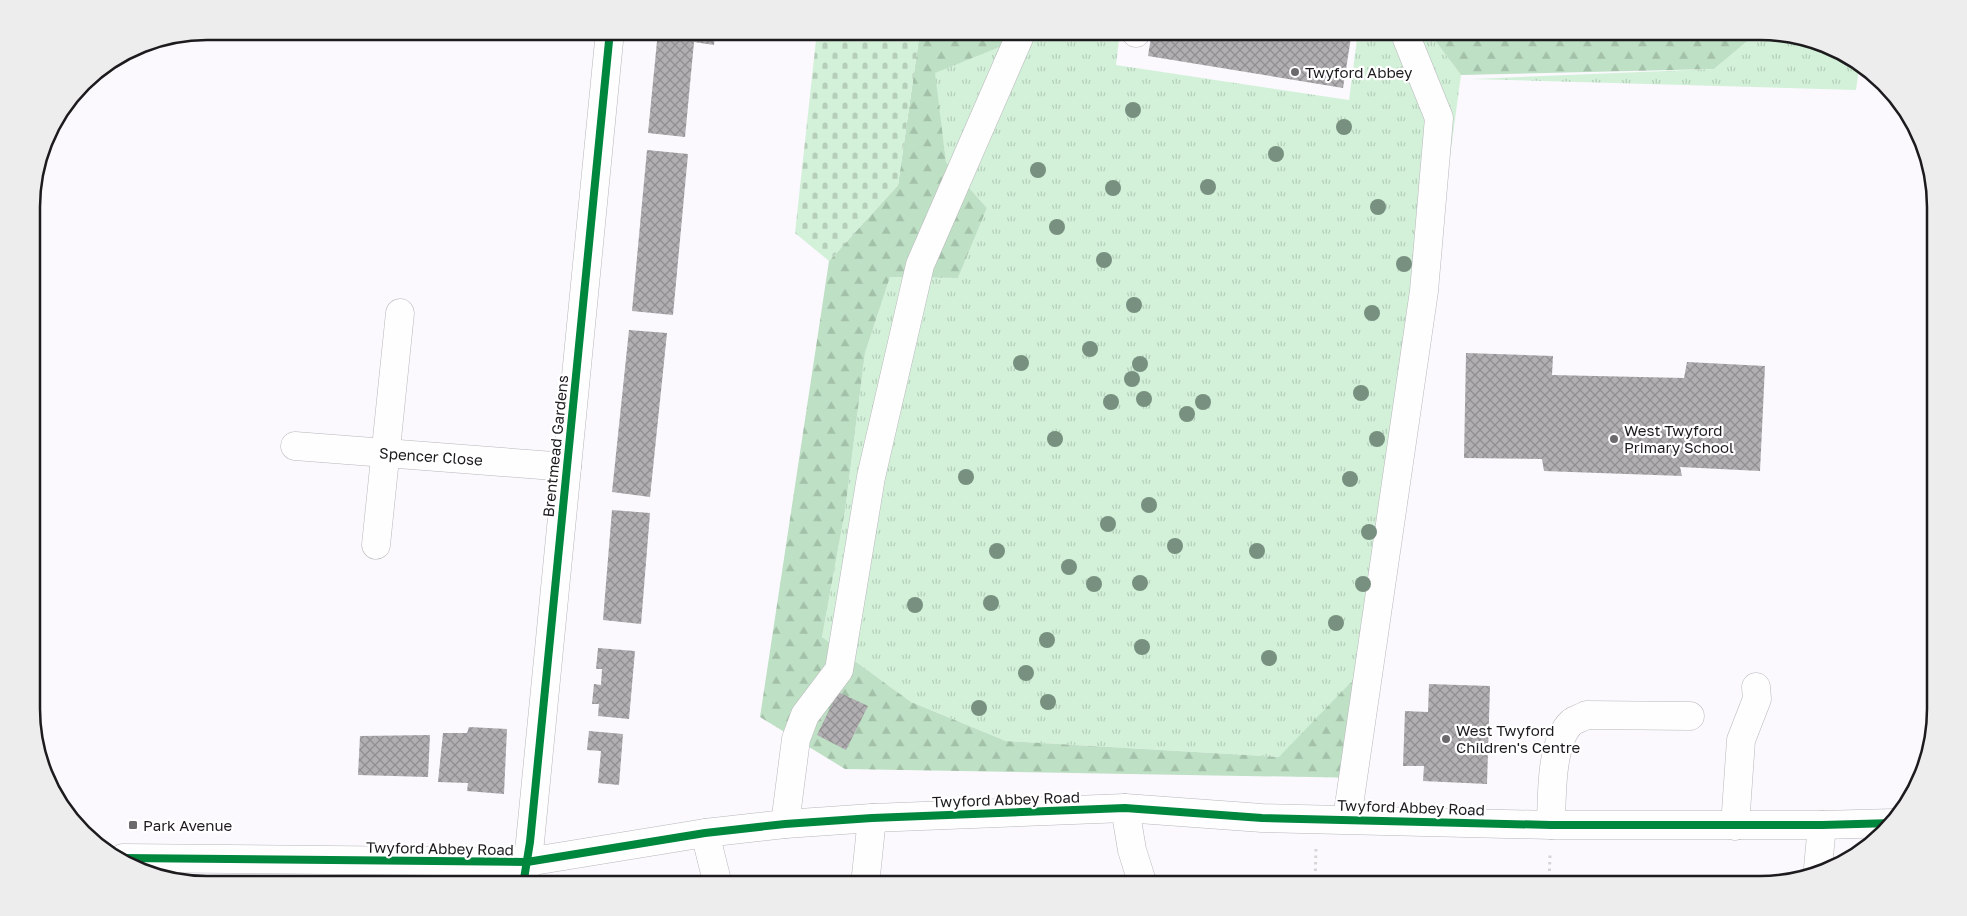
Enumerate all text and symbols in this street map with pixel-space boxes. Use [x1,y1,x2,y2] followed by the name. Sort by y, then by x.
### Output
[1305,63,1413,81] place label: Twyford Abbey
[1289,66,1301,78] marker: Twyford Abbey
[539,374,571,518] street label: Brentmead Gardens
[1624,421,1734,456] place label: West Twyford Primary School
[1608,433,1620,445] marker: West Twyford Primary School
[379,443,484,469] street label: Spencer Close
[1456,721,1580,756] place label: West Twyford Children's Centre
[1440,733,1452,745] marker: West Twyford Children's Centre
[932,787,1080,811] street label: Twyford Abbey Road
[1337,795,1485,819] street label: Twyford Abbey Road
[143,816,232,834] place label: Park Avenue
[127,819,139,831] marker: Park Avenue
[366,838,514,858] street label: Twyford Abbey Road

